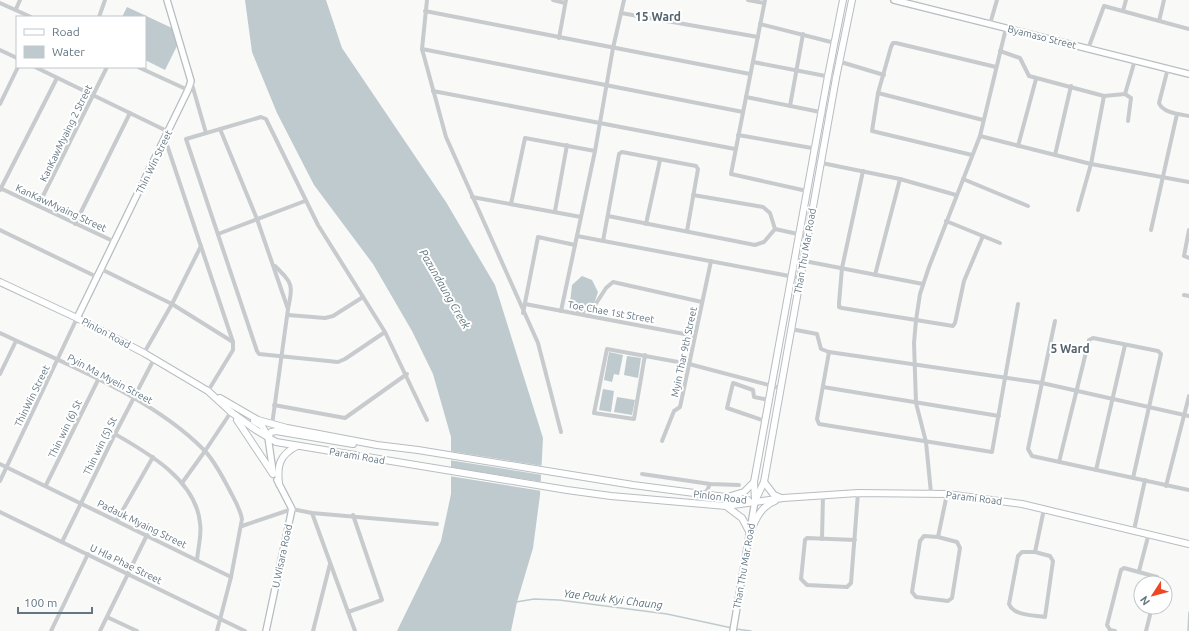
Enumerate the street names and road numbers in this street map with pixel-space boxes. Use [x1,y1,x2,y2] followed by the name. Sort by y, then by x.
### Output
[1006,23,1078,51] street label: Byamaso Street
[38,83,94,183] street label: KanKawMyaing 2 Street
[134,128,174,196] street label: Thin Win Street
[14,182,108,234] street label: KanKawMyaing Street
[792,207,818,295] street label: Than Thu Mar Road
[567,299,655,325] street label: Toe Chae 1st Street
[669,306,699,398] street label: Myin Thar 9th Street
[80,316,132,351] street label: Pinlon Road
[66,352,155,406] street label: Pyin Ma Myein Street
[12,363,52,429] street label: ThinWin Street
[46,398,84,460] street label: Thin win (6) St
[81,415,119,477] street label: Thin win (5) St
[328,446,386,466] street label: Parami Road
[693,488,747,506] street label: Pinlon Road
[945,489,1003,507] street label: Parami Road
[96,498,188,550] street label: Padauk Myaing Street
[731,522,757,610] street label: Than Thu Mar Road
[270,523,294,589] street label: U Wisara Road
[88,542,164,586] street label: U Hla Phae Street

